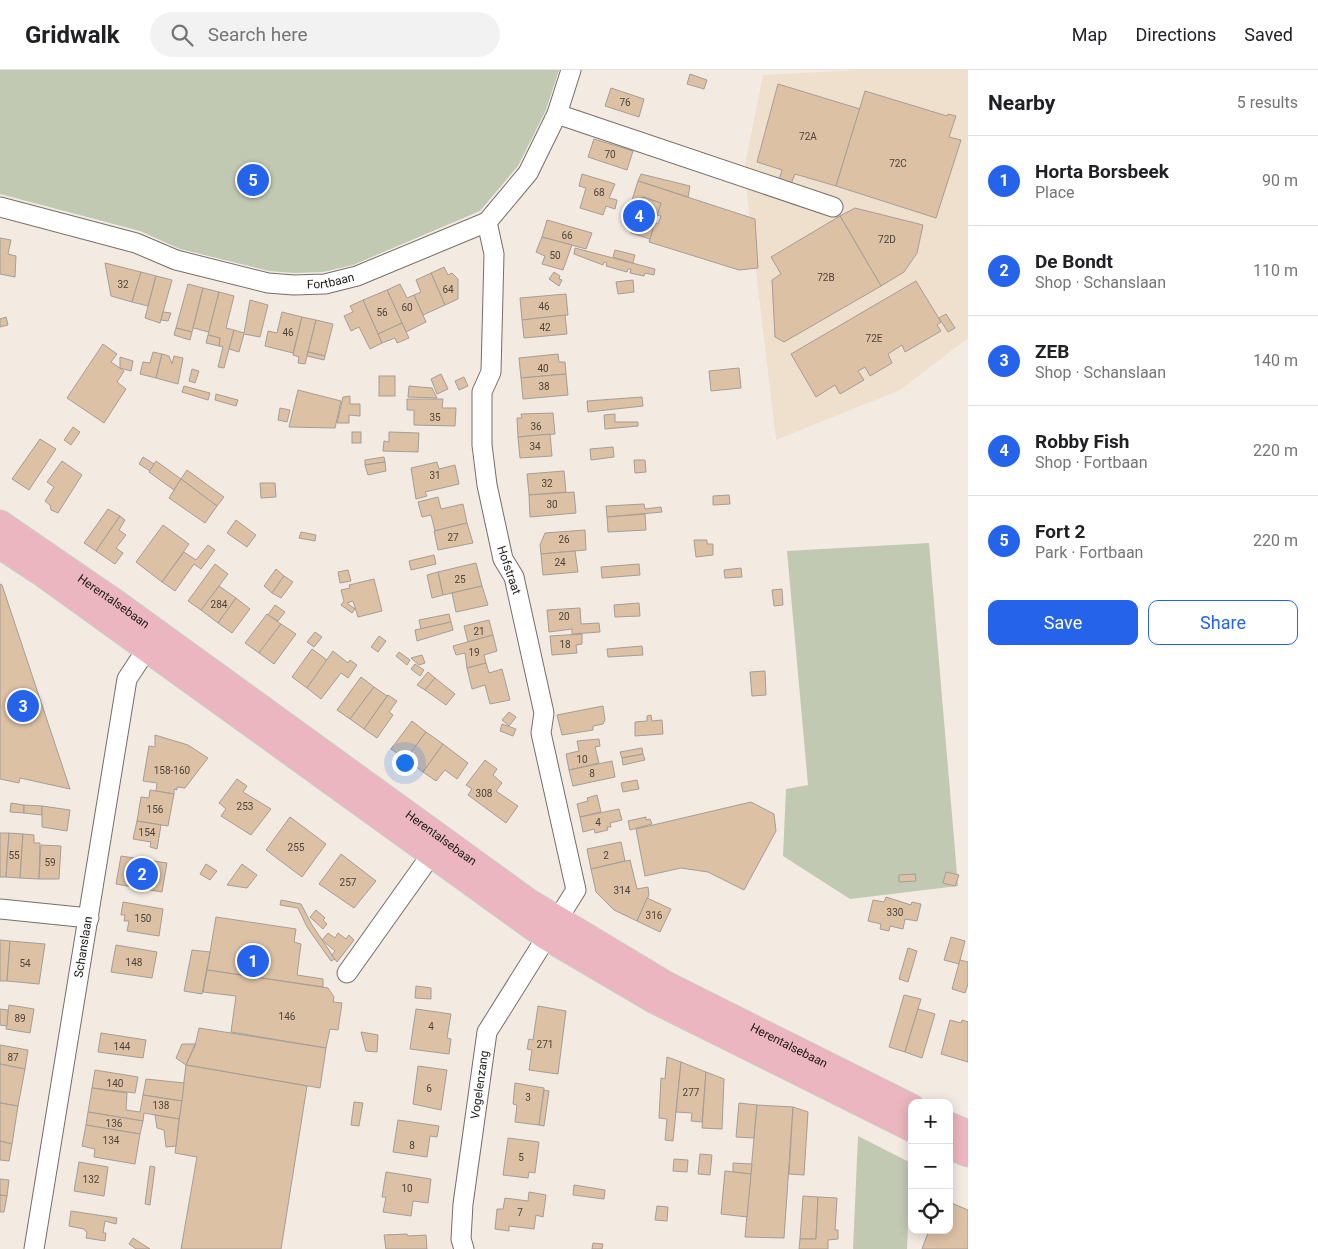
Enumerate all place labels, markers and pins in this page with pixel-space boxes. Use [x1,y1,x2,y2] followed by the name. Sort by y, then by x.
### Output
[237,161,269,199] pin: 5
[623,197,655,235] pin: 4
[7,687,39,725] pin: 3
[126,855,158,893] pin: 2
[237,942,269,980] pin: 1

